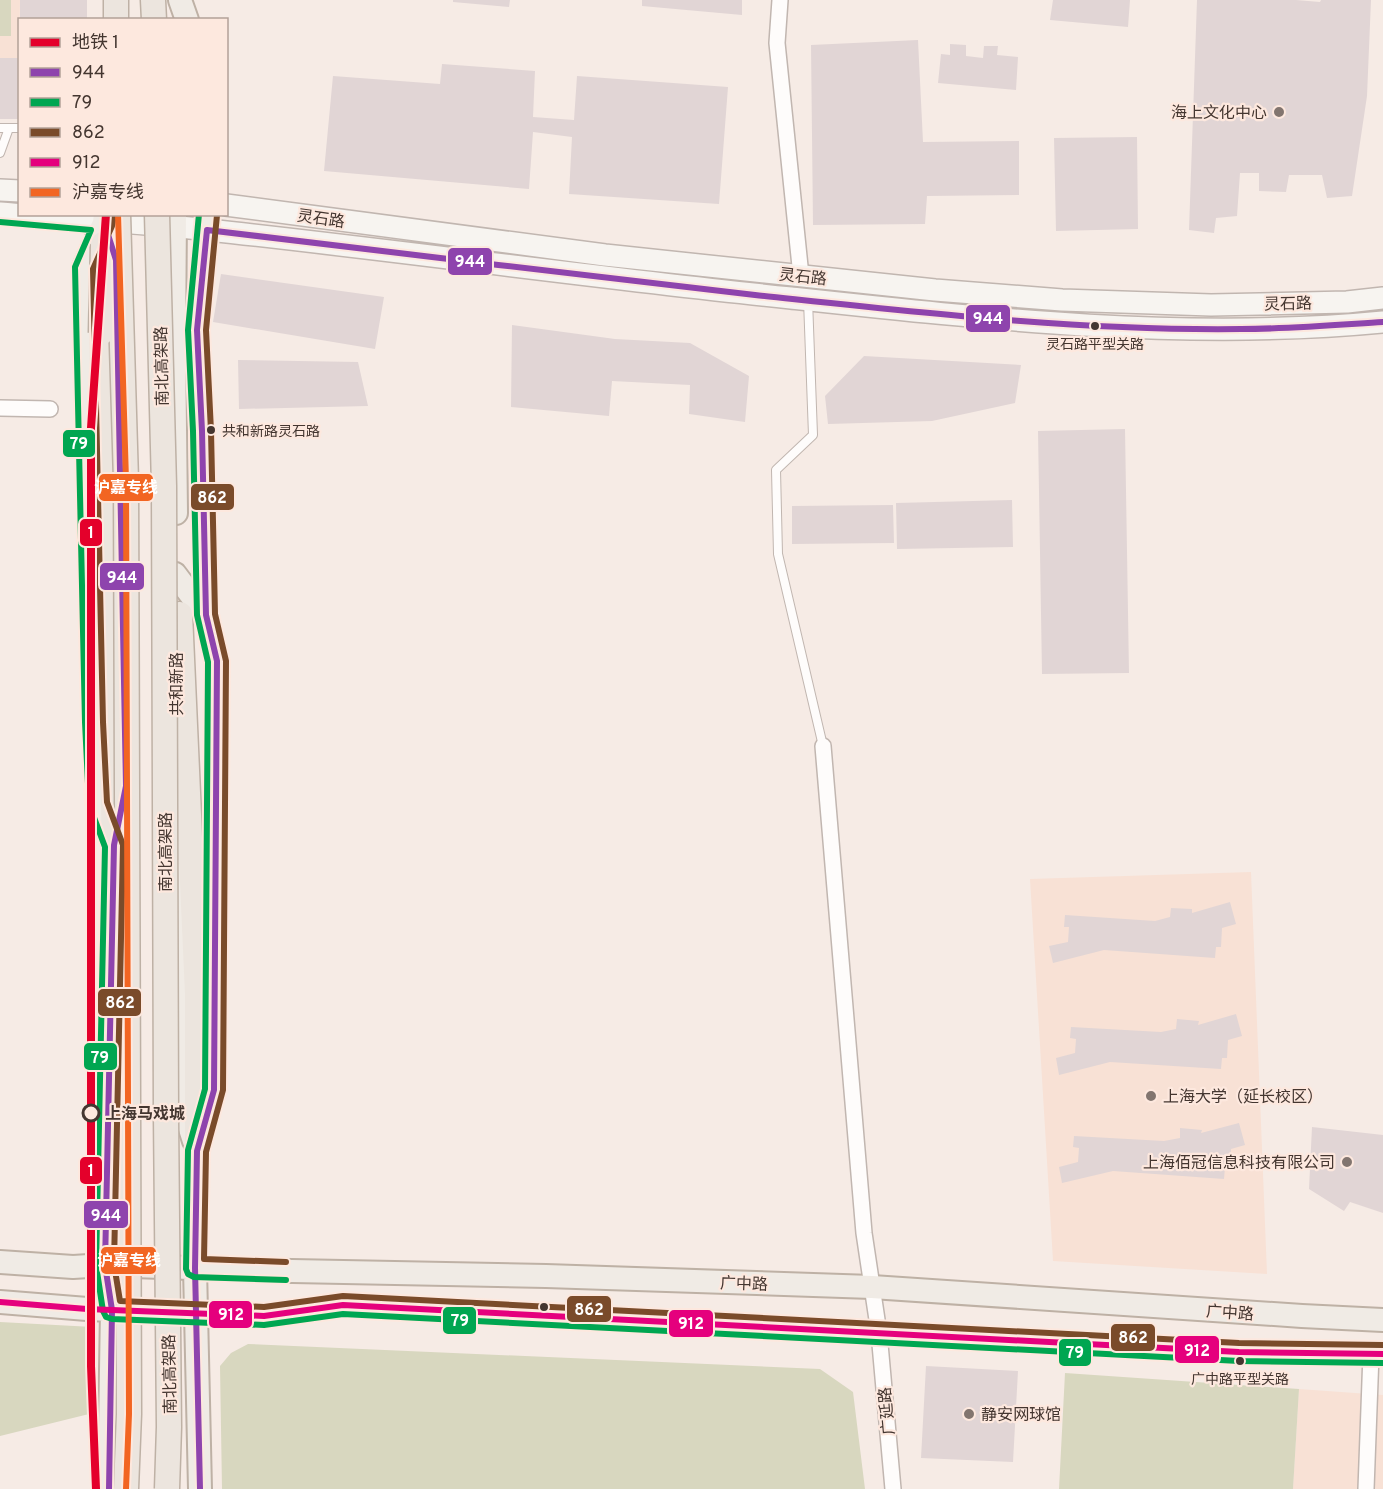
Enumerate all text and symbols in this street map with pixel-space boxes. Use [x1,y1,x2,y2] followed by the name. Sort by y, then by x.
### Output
[18,18,228,216] legend
[72,32,119,55] text: 地铁 1
[72,62,105,85] text: 944
[72,92,92,115] text: 79
[1171,104,1267,124] place label: 海上文化中心
[1272,105,1286,119] marker: 海上文化中心
[72,122,105,145] text: 862
[72,152,100,175] text: 912
[72,182,144,205] text: 沪嘉专线
[296,207,346,233] street label: 灵石路
[447,247,493,276] line badge: 944
[455,253,485,273] text: 944
[778,266,828,290] street label: 灵石路
[1264,295,1312,315] street label: 灵石路
[965,304,1011,333] line badge: 944
[973,310,1003,330] text: 944
[1089,320,1101,332] marker: 灵石路平型关路
[152,326,174,406] street label: 南北高架路
[1046,337,1144,354] place label: 灵石路平型关路
[205,424,217,436] marker: 共和新路灵石路
[222,424,320,441] place label: 共和新路灵石路
[62,429,96,458] line badge: 79
[70,435,88,455] text: 79
[98,473,154,502] line badge: 沪嘉专线
[94,479,158,499] text: 沪嘉专线
[190,483,235,511] line badge: 862
[197,489,227,509] text: 862
[79,518,103,547] line badge: 1
[88,524,94,544] text: 1
[99,562,145,591] line badge: 944
[107,569,137,589] text: 944
[168,652,188,716] street label: 共和新路
[157,812,177,892] street label: 南北高架路
[97,988,142,1017] line badge: 862
[105,994,135,1014] text: 862
[83,1042,118,1071] line badge: 79
[91,1049,109,1069] text: 79
[1163,1088,1323,1108] place label: 上海大学（延长校区）
[1144,1089,1158,1103] marker: 上海大学（延长校区）
[82,1104,100,1122] marker: 上海马戏城
[105,1104,185,1125] place label: 上海马戏城
[1143,1154,1335,1174] place label: 上海佰冠信息科技有限公司
[1340,1155,1354,1169] marker: 上海佰冠信息科技有限公司
[79,1156,103,1185] line badge: 1
[88,1162,94,1182] text: 1
[83,1200,129,1229] line badge: 944
[91,1207,121,1227] text: 944
[100,1246,157,1275] line badge: 沪嘉专线
[97,1252,161,1272] text: 沪嘉专线
[720,1274,768,1296] street label: 广中路
[566,1295,612,1323] line badge: 862
[208,1300,253,1329] line badge: 912
[538,1301,550,1313] unlabelled marker
[574,1301,604,1321] text: 862
[1205,1302,1255,1326] street label: 广中路
[218,1306,244,1326] text: 912
[442,1306,477,1335] line badge: 79
[668,1309,714,1338] line badge: 912
[451,1312,469,1332] text: 79
[678,1315,704,1335] text: 912
[1110,1323,1156,1352] line badge: 862
[1118,1329,1148,1349] text: 862
[160,1334,182,1414] street label: 南北高架路
[1174,1335,1220,1364] line badge: 912
[1058,1338,1092,1367] line badge: 79
[1184,1342,1210,1362] text: 912
[1066,1344,1084,1364] text: 79
[1234,1355,1246,1367] marker: 广中路平型关路
[1191,1372,1289,1389] place label: 广中路平型关路
[876,1386,900,1436] street label: 广延路
[981,1406,1061,1426] place label: 静安网球馆
[962,1407,976,1421] marker: 静安网球馆

